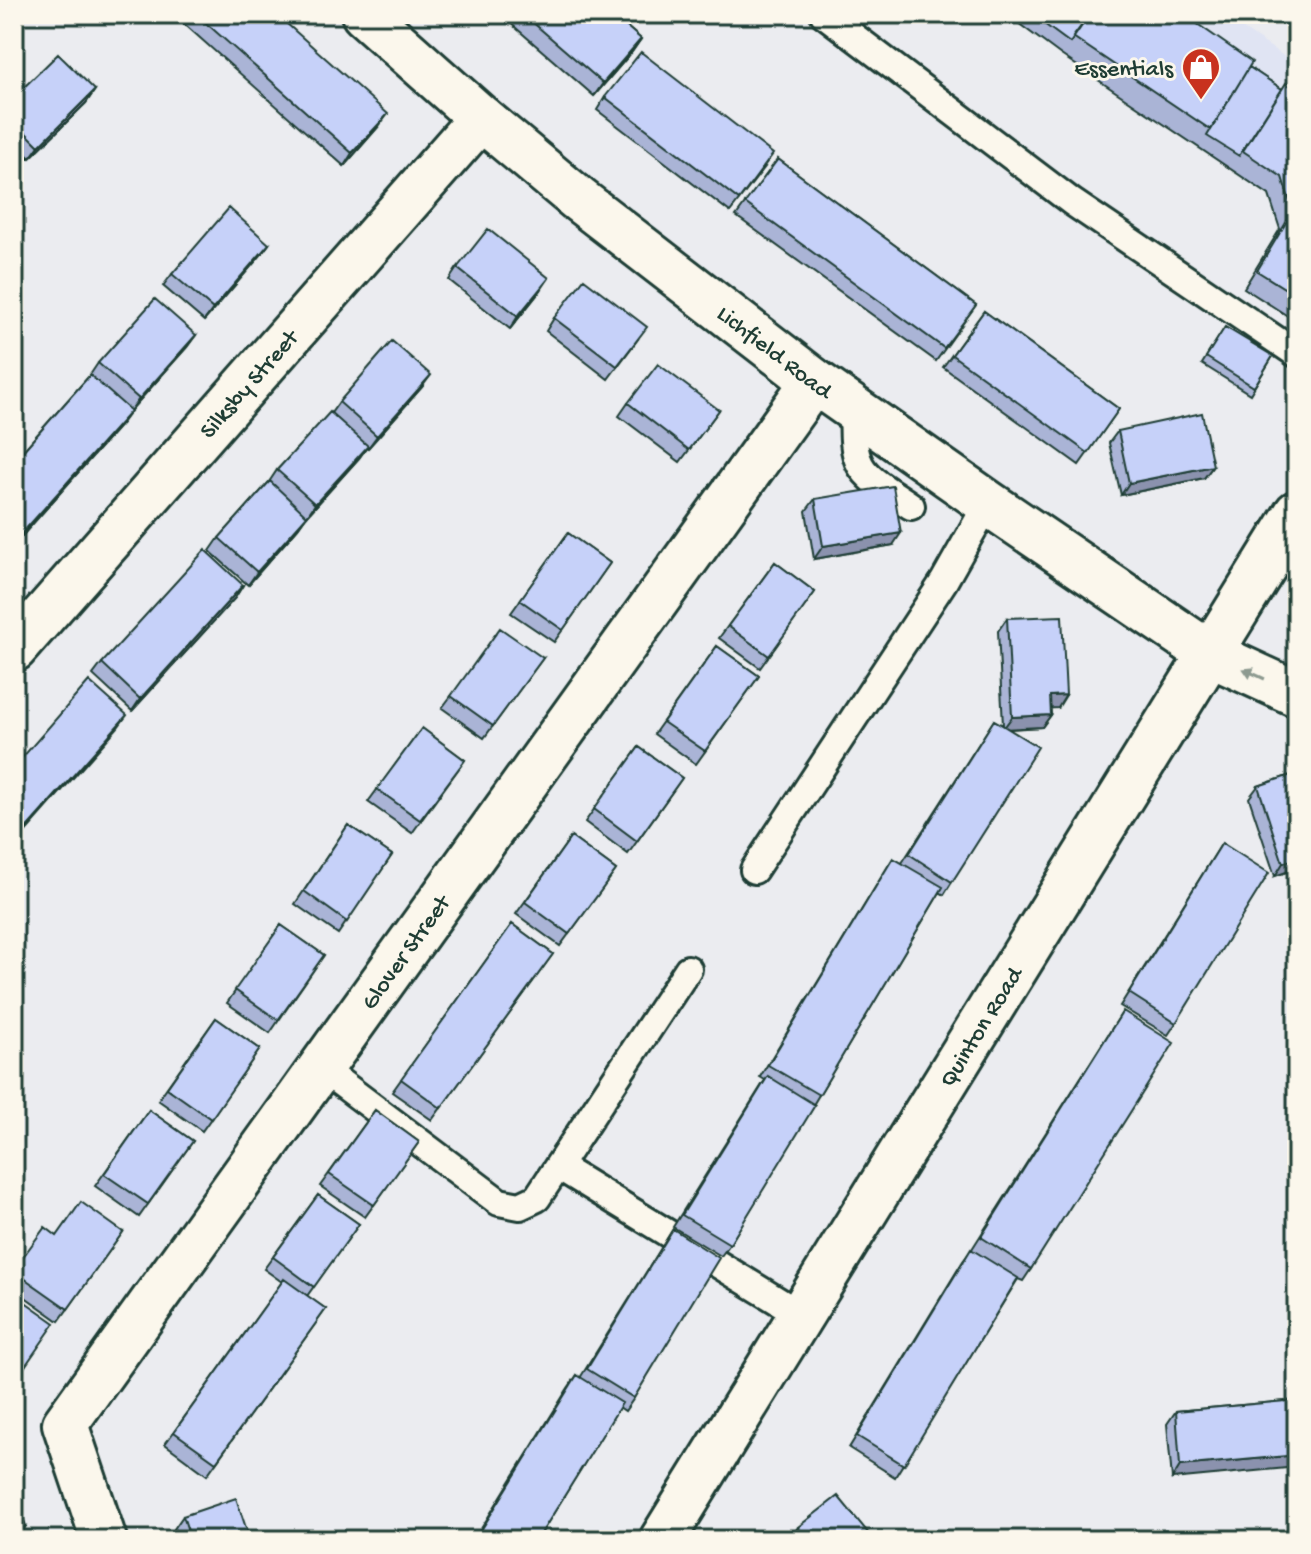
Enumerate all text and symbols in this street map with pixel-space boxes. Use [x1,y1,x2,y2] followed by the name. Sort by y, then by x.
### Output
[1180,46,1222,101] shop icon: Essentials
[1074,56,1174,85] place label: Essentials
[710,300,838,408] street label: Lichfield Road
[195,323,307,446] street label: Silksby Street
[1242,667,1265,681] one-way arrow
[356,889,459,1017] street label: Glover Street
[935,961,1032,1093] street label: Quinton Road

